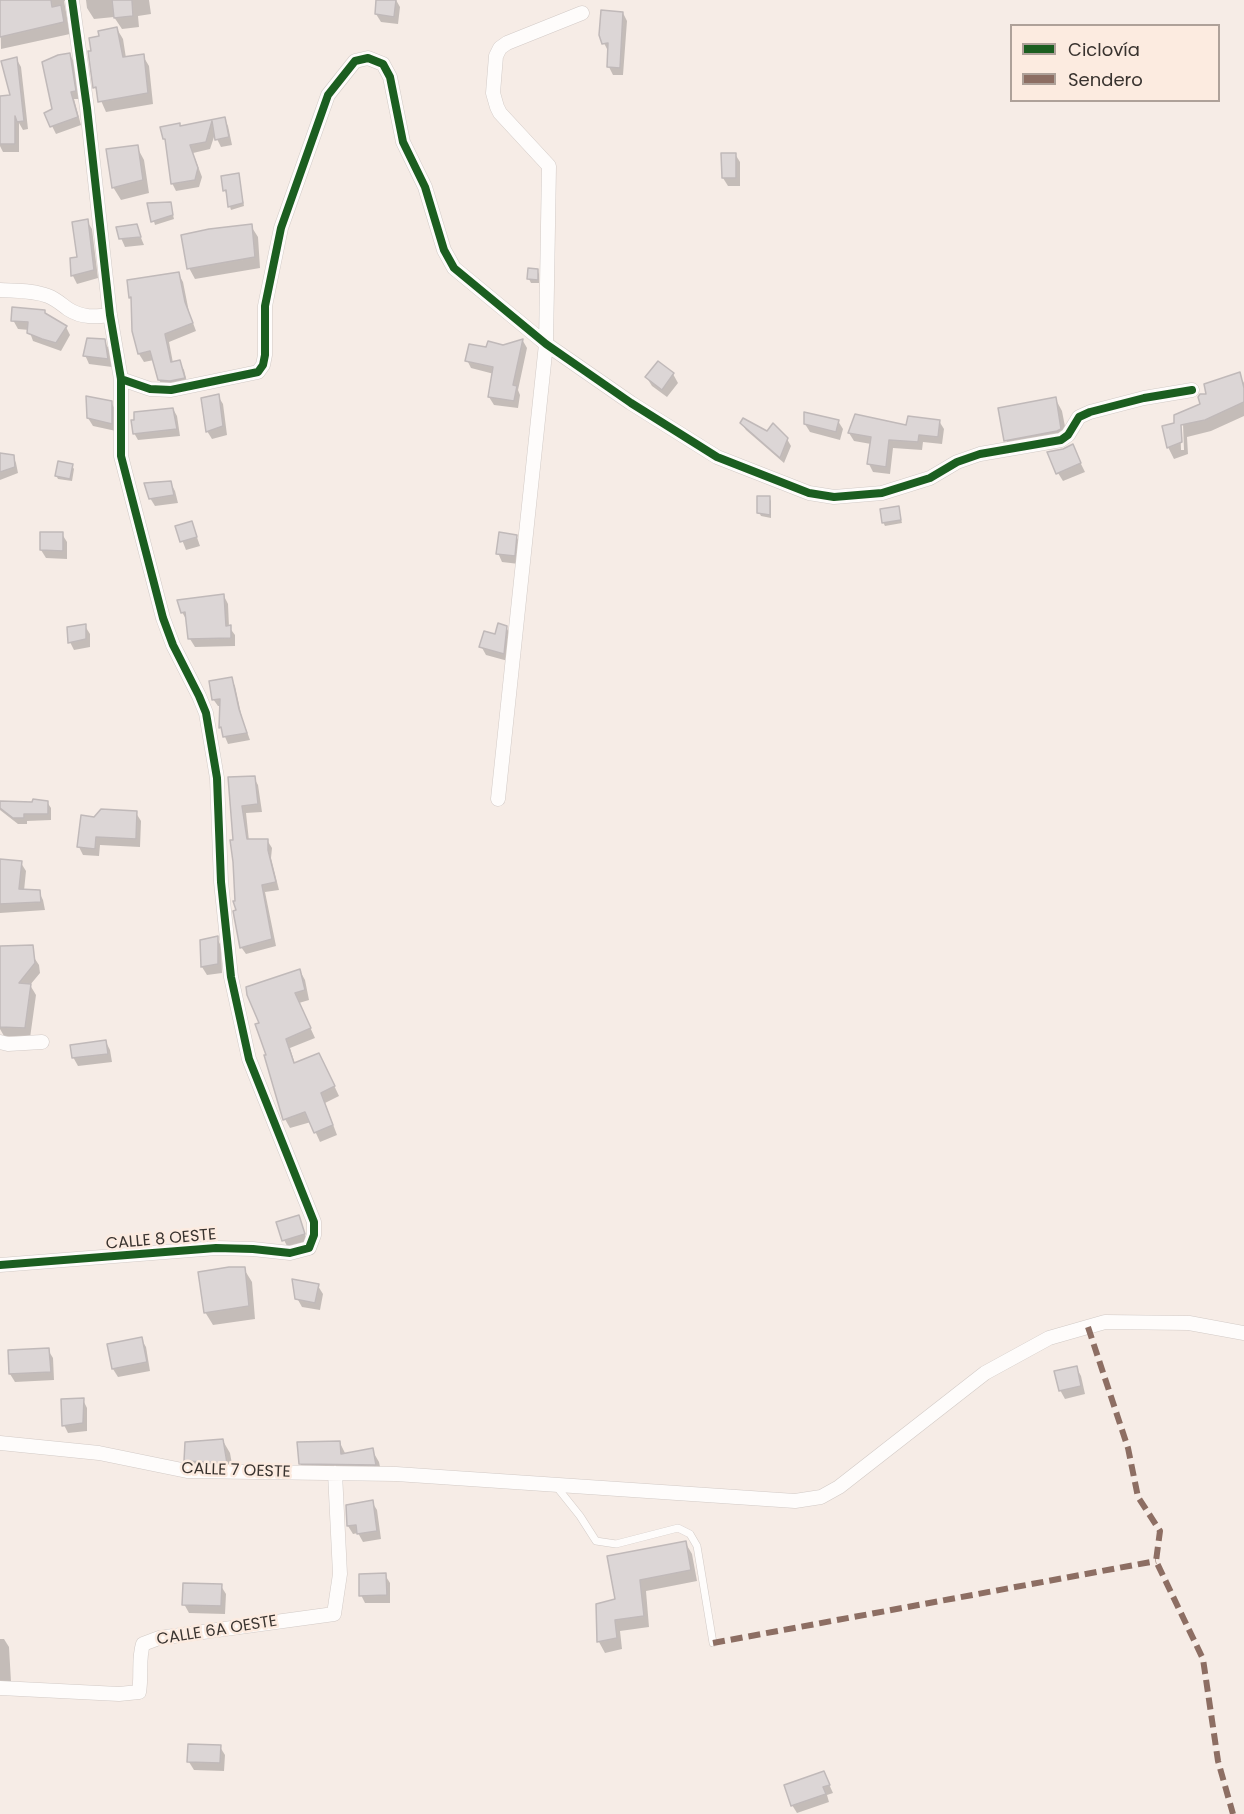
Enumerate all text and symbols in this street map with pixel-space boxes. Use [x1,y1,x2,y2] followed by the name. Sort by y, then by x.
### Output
[1010,24,1220,102] legend
[1068,37,1140,62] text: Ciclovía
[1068,67,1143,92] text: Sendero
[105,1226,217,1254] street label: CALLE 8 OESTE
[181,1459,291,1483] street label: CALLE 7 OESTE
[155,1612,279,1650] street label: CALLE 6A OESTE

